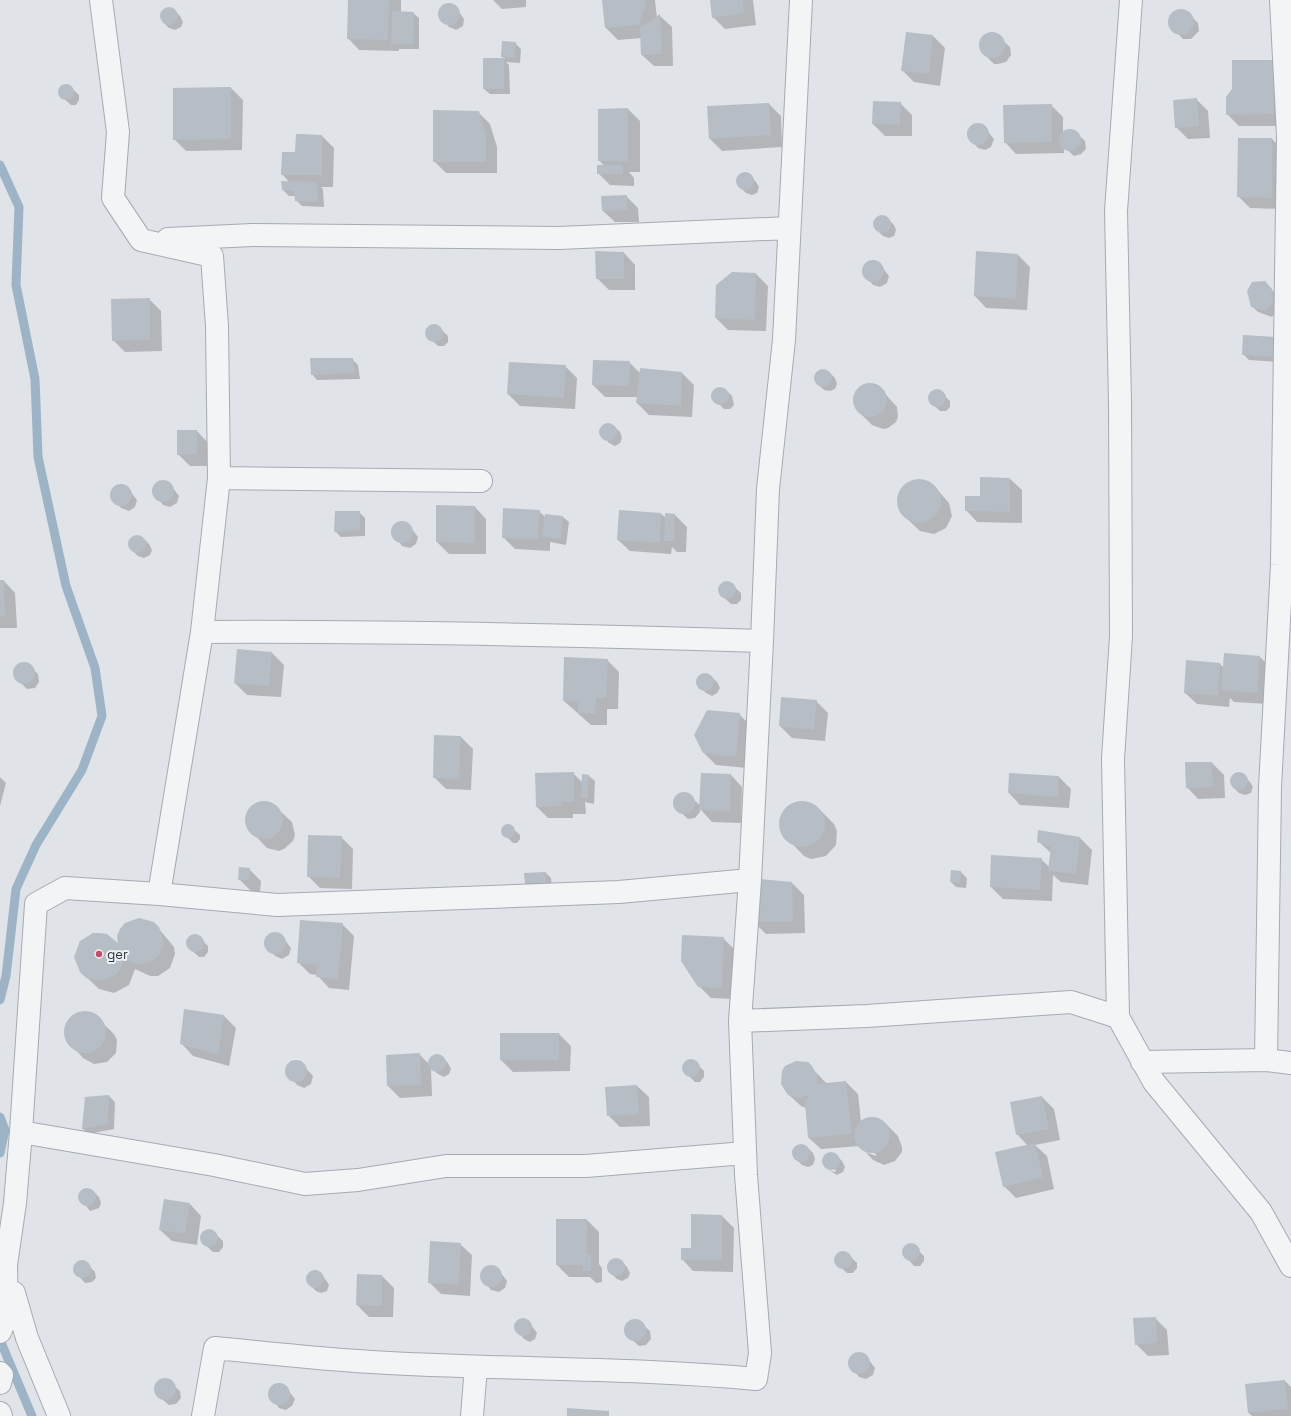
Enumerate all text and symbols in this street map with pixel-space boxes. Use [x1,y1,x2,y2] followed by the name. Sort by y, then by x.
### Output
[107,946,128,963] place label: ger
[94,949,104,959] marker: ger

